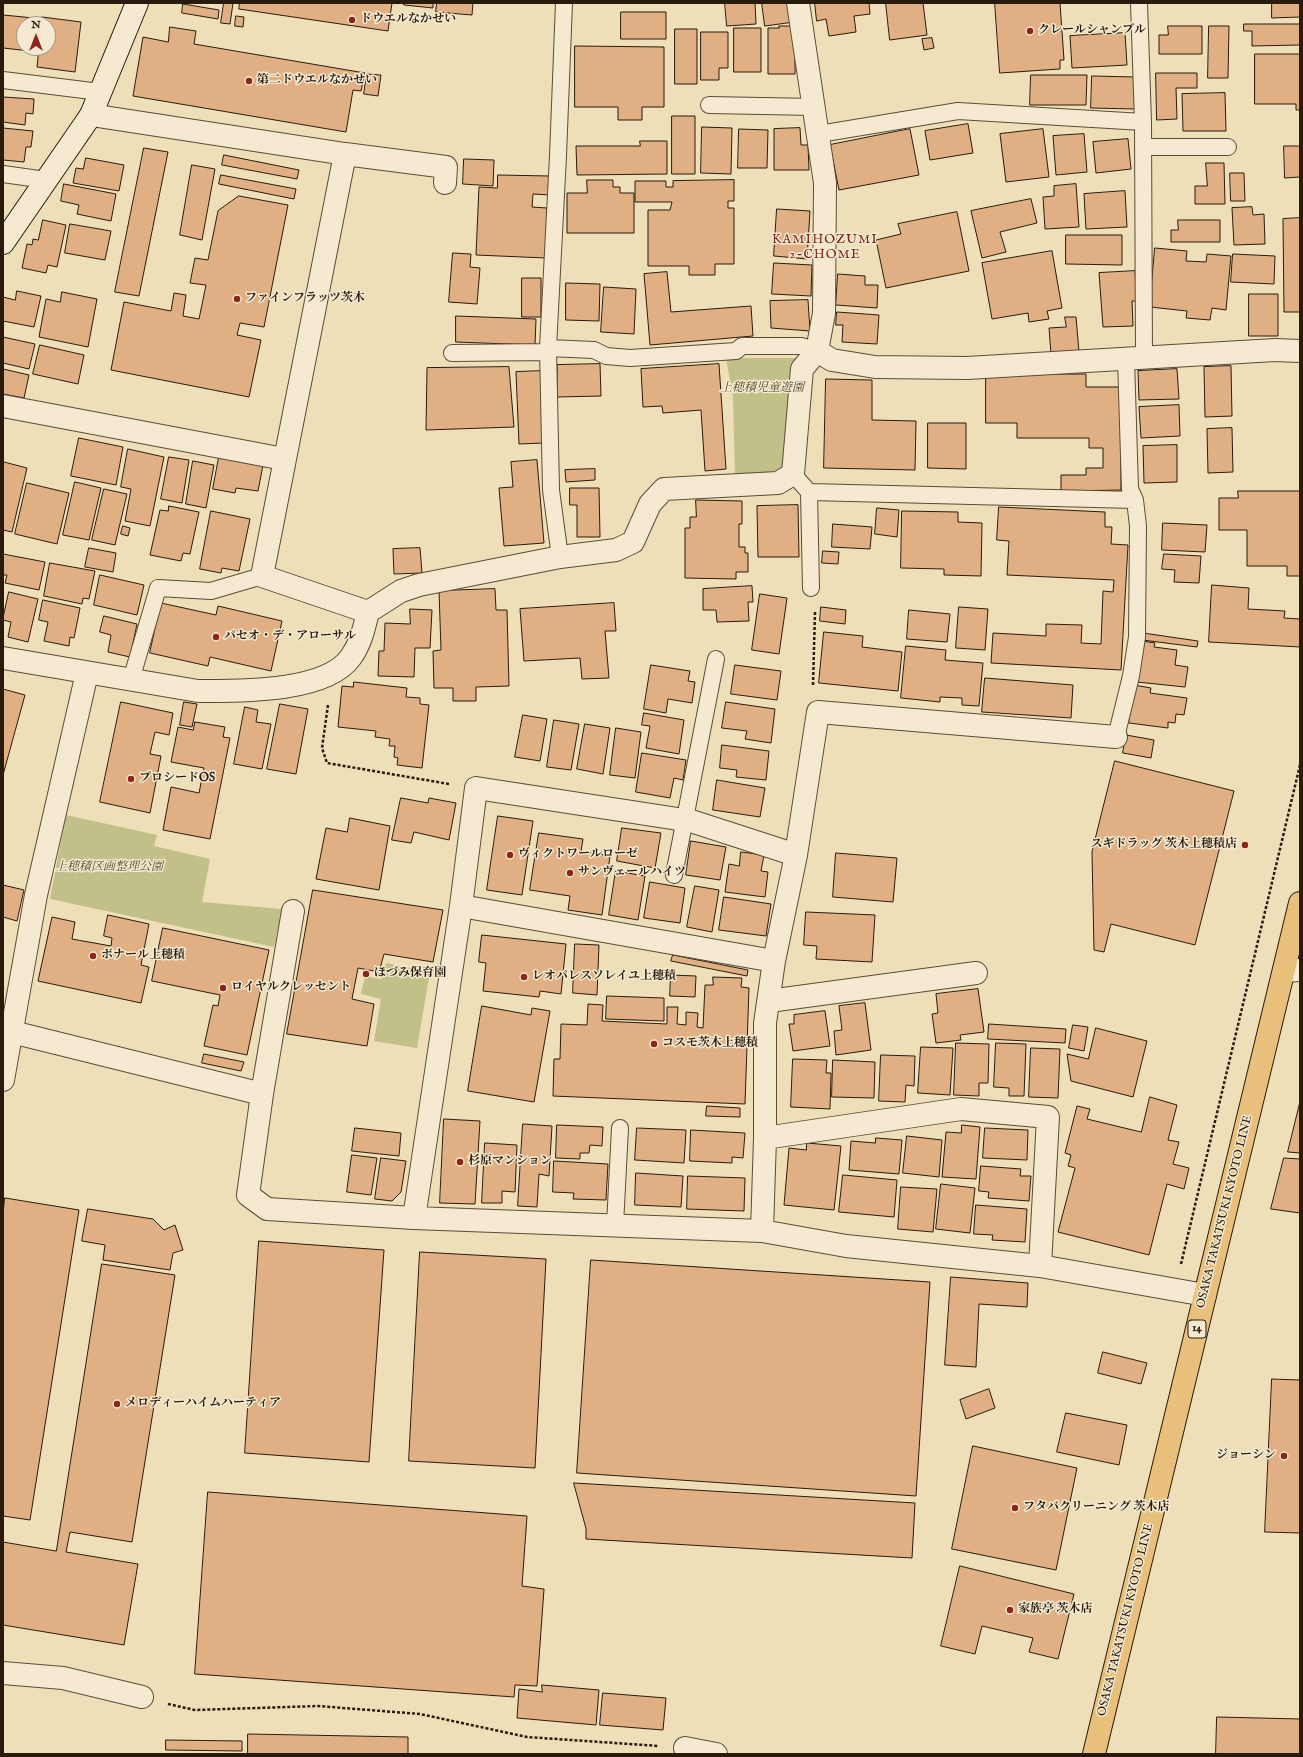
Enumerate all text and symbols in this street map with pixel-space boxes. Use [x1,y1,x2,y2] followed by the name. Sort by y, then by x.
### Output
[360,13,456,27] place label: ドウエルなかせい
[347,15,357,25] marker: ドウエルなかせい
[16,16,56,56] north arrow
[31,18,41,32] text: N
[1038,24,1146,38] place label: クレールシャンブル
[1025,26,1035,36] marker: クレールシャンブル
[257,74,377,88] place label: 第二ドウエルなかせい
[244,76,254,86] marker: 第二ドウエルなかせい
[772,232,878,263] district label: KAMIHOZUMI 2-CHOME
[245,292,365,306] place label: ファインフラッツ茨木
[232,294,242,304] marker: ファインフラッツ茨木
[720,382,804,396] park label: 上穂積児童遊園
[224,630,356,644] place label: パセオ・デ・アローサル
[211,632,221,642] marker: パセオ・デ・アローサル
[139,772,215,786] place label: プロシードOS
[126,774,136,784] marker: プロシードOS
[1090,838,1237,852] place label: スギドラッグ 茨木上穂積店
[1240,840,1250,850] marker: スギドラッグ 茨木上穂積店
[518,848,638,862] place label: ヴィクトワールローゼ
[505,850,515,860] marker: ヴィクトワールローゼ
[55,861,163,875] park label: 上穂積区画整理公園
[578,866,686,880] place label: サンヴェールハイツ
[565,868,575,878] marker: サンヴェールハイツ
[101,949,185,963] place label: ボナール上穂積
[88,951,98,961] marker: ボナール上穂積
[374,967,446,981] place label: ほづみ保育園
[361,969,371,979] marker: ほづみ保育園
[532,970,676,984] place label: レオパレスソレイユ上穂積
[519,972,529,982] marker: レオパレスソレイユ上穂積
[231,981,351,995] place label: ロイヤルクレッセント
[218,983,228,993] marker: ロイヤルクレッセント
[662,1037,758,1051] place label: コスモ茨木上穂積
[649,1039,659,1049] marker: コスモ茨木上穂積
[1194,1114,1256,1310] street label: OSAKA TAKATSUKI KYOTO LINE
[468,1155,552,1169] place label: 杉原マンション
[455,1157,465,1167] marker: 杉原マンション
[1188,1320,1206,1338] road number: 14
[125,1397,281,1411] place label: メロディーハイムハーティア
[112,1399,122,1409] marker: メロディーハイムハーティア
[1216,1449,1276,1463] place label: ジョーシン
[1279,1451,1289,1461] marker: ジョーシン
[1023,1501,1170,1515] place label: フタバクリーニング 茨木店
[1010,1503,1020,1513] marker: フタバクリーニング 茨木店
[1095,1522,1157,1718] street label: OSAKA TAKATSUKI KYOTO LINE
[1018,1603,1093,1617] place label: 家族亭 茨木店
[1005,1605,1015,1615] marker: 家族亭 茨木店

